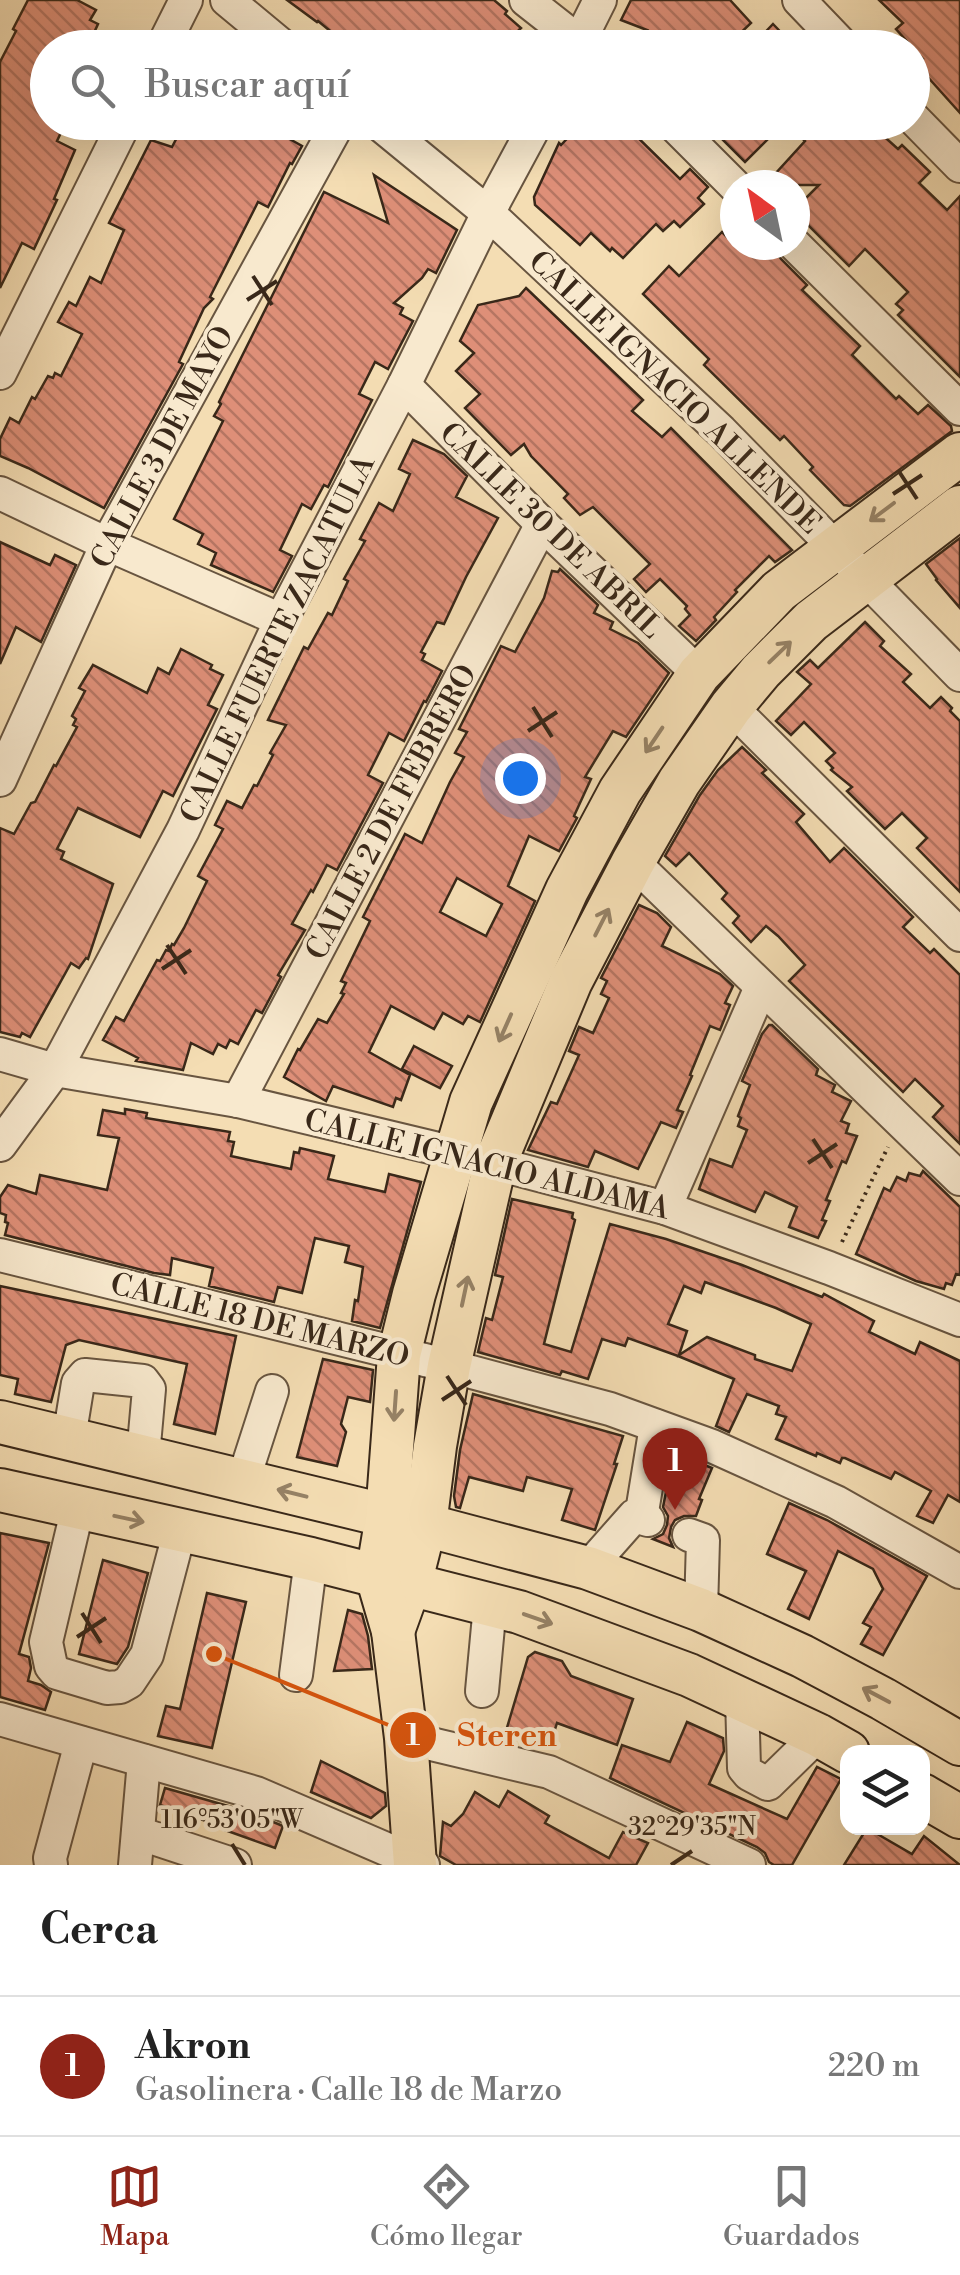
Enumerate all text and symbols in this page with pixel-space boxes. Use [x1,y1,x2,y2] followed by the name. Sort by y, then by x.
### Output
[30,30,930,140] search box
[65,58,120,113] icon: search
[145,62,350,109] text: Buscar aquí
[720,170,810,260] north arrow
[520,243,829,543] street label: CALLE IGNACIO ALLENDE
[83,320,243,575] street label: CALLE 3 DE MAYO
[431,415,670,647] street label: CALLE 30 DE ABRIL
[172,448,384,830] street label: CALLE FUERTE ZACATULA
[869,502,896,523] one-way arrow
[767,640,791,664] one-way arrow
[298,658,486,967] street label: CALLE 2 DE FEBRERO
[644,726,665,754] one-way arrow
[495,753,546,804] your location
[593,908,612,937] one-way arrow
[495,1012,513,1043] one-way arrow
[300,1101,675,1229] street label: CALLE IGNACIO ALDAMA
[106,1265,413,1376] street label: CALLE 18 DE MARZO
[456,1276,475,1308] one-way arrow
[386,1389,405,1421] one-way arrow
[642,1428,708,1510] pin: 1
[277,1483,309,1501] one-way arrow
[112,1510,144,1529] one-way arrow
[521,1611,552,1629] one-way arrow
[861,1685,891,1705] one-way arrow
[388,1704,577,1766] callout: Steren
[457,1716,557,1756] text: Steren
[406,1717,421,1755] text: 1
[840,1745,930,1835] map controls
[840,1745,930,1835] button: layers
[161,1805,304,1836] text: 116°53'05"W
[628,1812,756,1843] text: 32°29'35"N
[40,1904,158,1957] text: Cerca
[135,2023,250,2070] text: Akron
[65,2046,80,2086] text: 1
[828,2046,920,2086] text: 220 m
[135,2070,562,2110] text: Gasolinera · Calle 18 de Marzo
[100,2159,170,2254] tab: Mapa
[370,2159,523,2254] tab: Cómo llegar
[723,2159,860,2254] tab: Guardados

